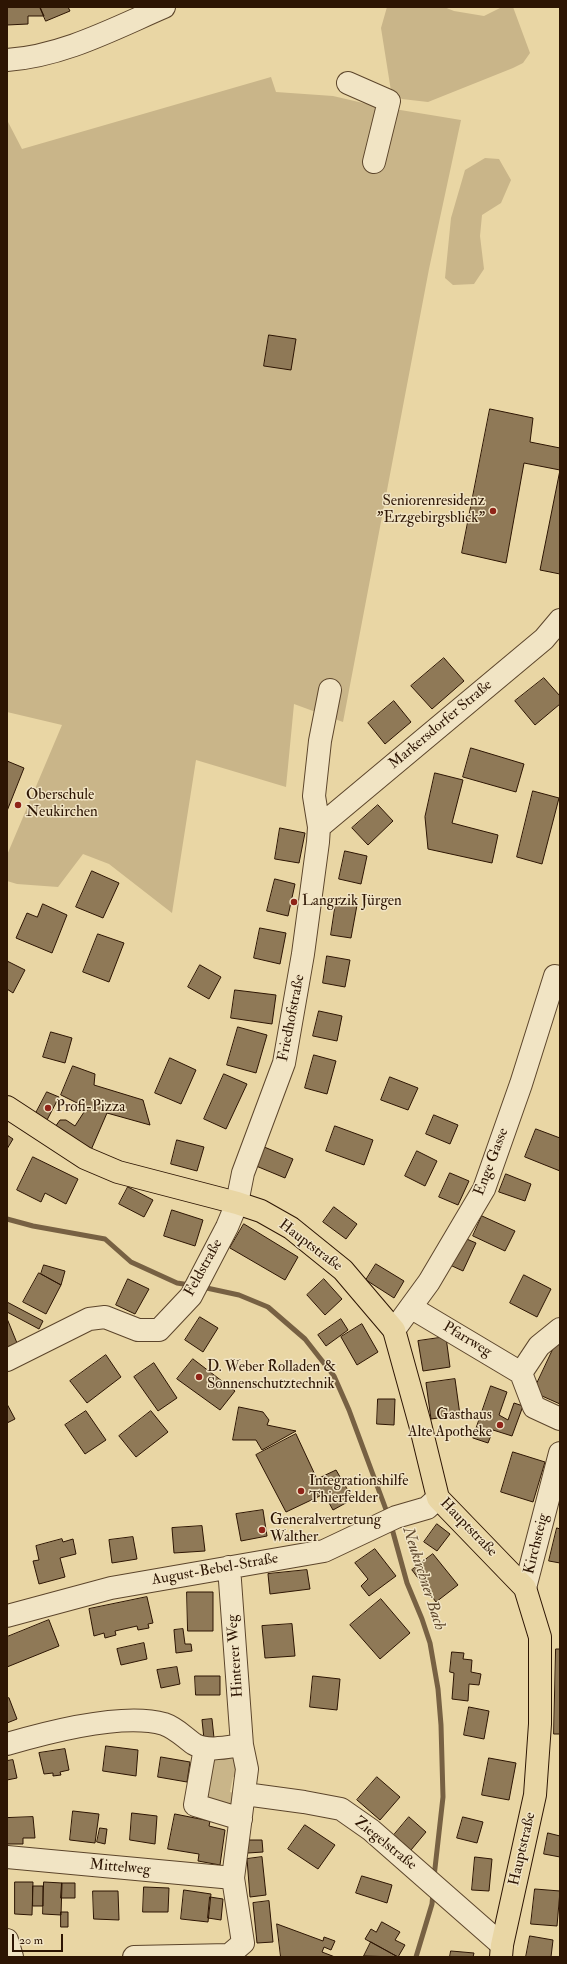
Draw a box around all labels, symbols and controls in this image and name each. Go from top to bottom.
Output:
place label: Seniorenresidenz "Erzgebirgsblick" [377,493,485,528]
marker: Seniorenresidenz "Erzgebirgsblick" [488,506,498,516]
street label: Markersdorfer Straße [386,677,496,773]
place label: Oberschule Neukirchen [26,787,98,822]
marker: Oberschule Neukirchen [13,800,23,810]
place label: Langrzik Jürgen [302,893,402,911]
marker: Langrzik Jürgen [289,897,299,907]
street label: Friedhofstraße [275,973,309,1063]
place label: Profi-Pizza [56,1099,125,1117]
marker: Profi-Pizza [43,1103,53,1113]
street label: Enge Gasse [471,1126,513,1198]
street label: Hauptstraße [275,1216,345,1276]
street label: Feldstraße [181,1236,227,1300]
street label: Pfarrweg [439,1318,495,1362]
place label: D. Weber Rolladen & Sonnenschutztechnik [207,1359,336,1394]
marker: D. Weber Rolladen & Sonnenschutztechnik [194,1372,204,1382]
place label: Gasthaus Alte Apotheke [408,1407,492,1442]
marker: Gasthaus Alte Apotheke [495,1420,505,1430]
place label: Integrationshilfe Thierfelder [309,1473,409,1508]
marker: Integrationshilfe Thierfelder [296,1486,306,1496]
street label: Hauptstraße [436,1495,500,1561]
place label: Generalvertretung Walther [270,1512,381,1547]
street label: Kirchsteig [521,1512,553,1576]
marker: Generalvertretung Walther [257,1525,267,1535]
water label: Neukirchner Bach [397,1525,449,1633]
street label: August-Bebel-Straße [150,1550,280,1590]
street label: Hinterer Weg [224,1614,248,1698]
street label: Hauptstraße [506,1811,540,1887]
street label: Ziegelstraße [350,1813,420,1875]
street label: Mittelweg [89,1856,151,1880]
scale bar [14,1926,65,1952]
text: 20 m [19,1933,43,1948]

